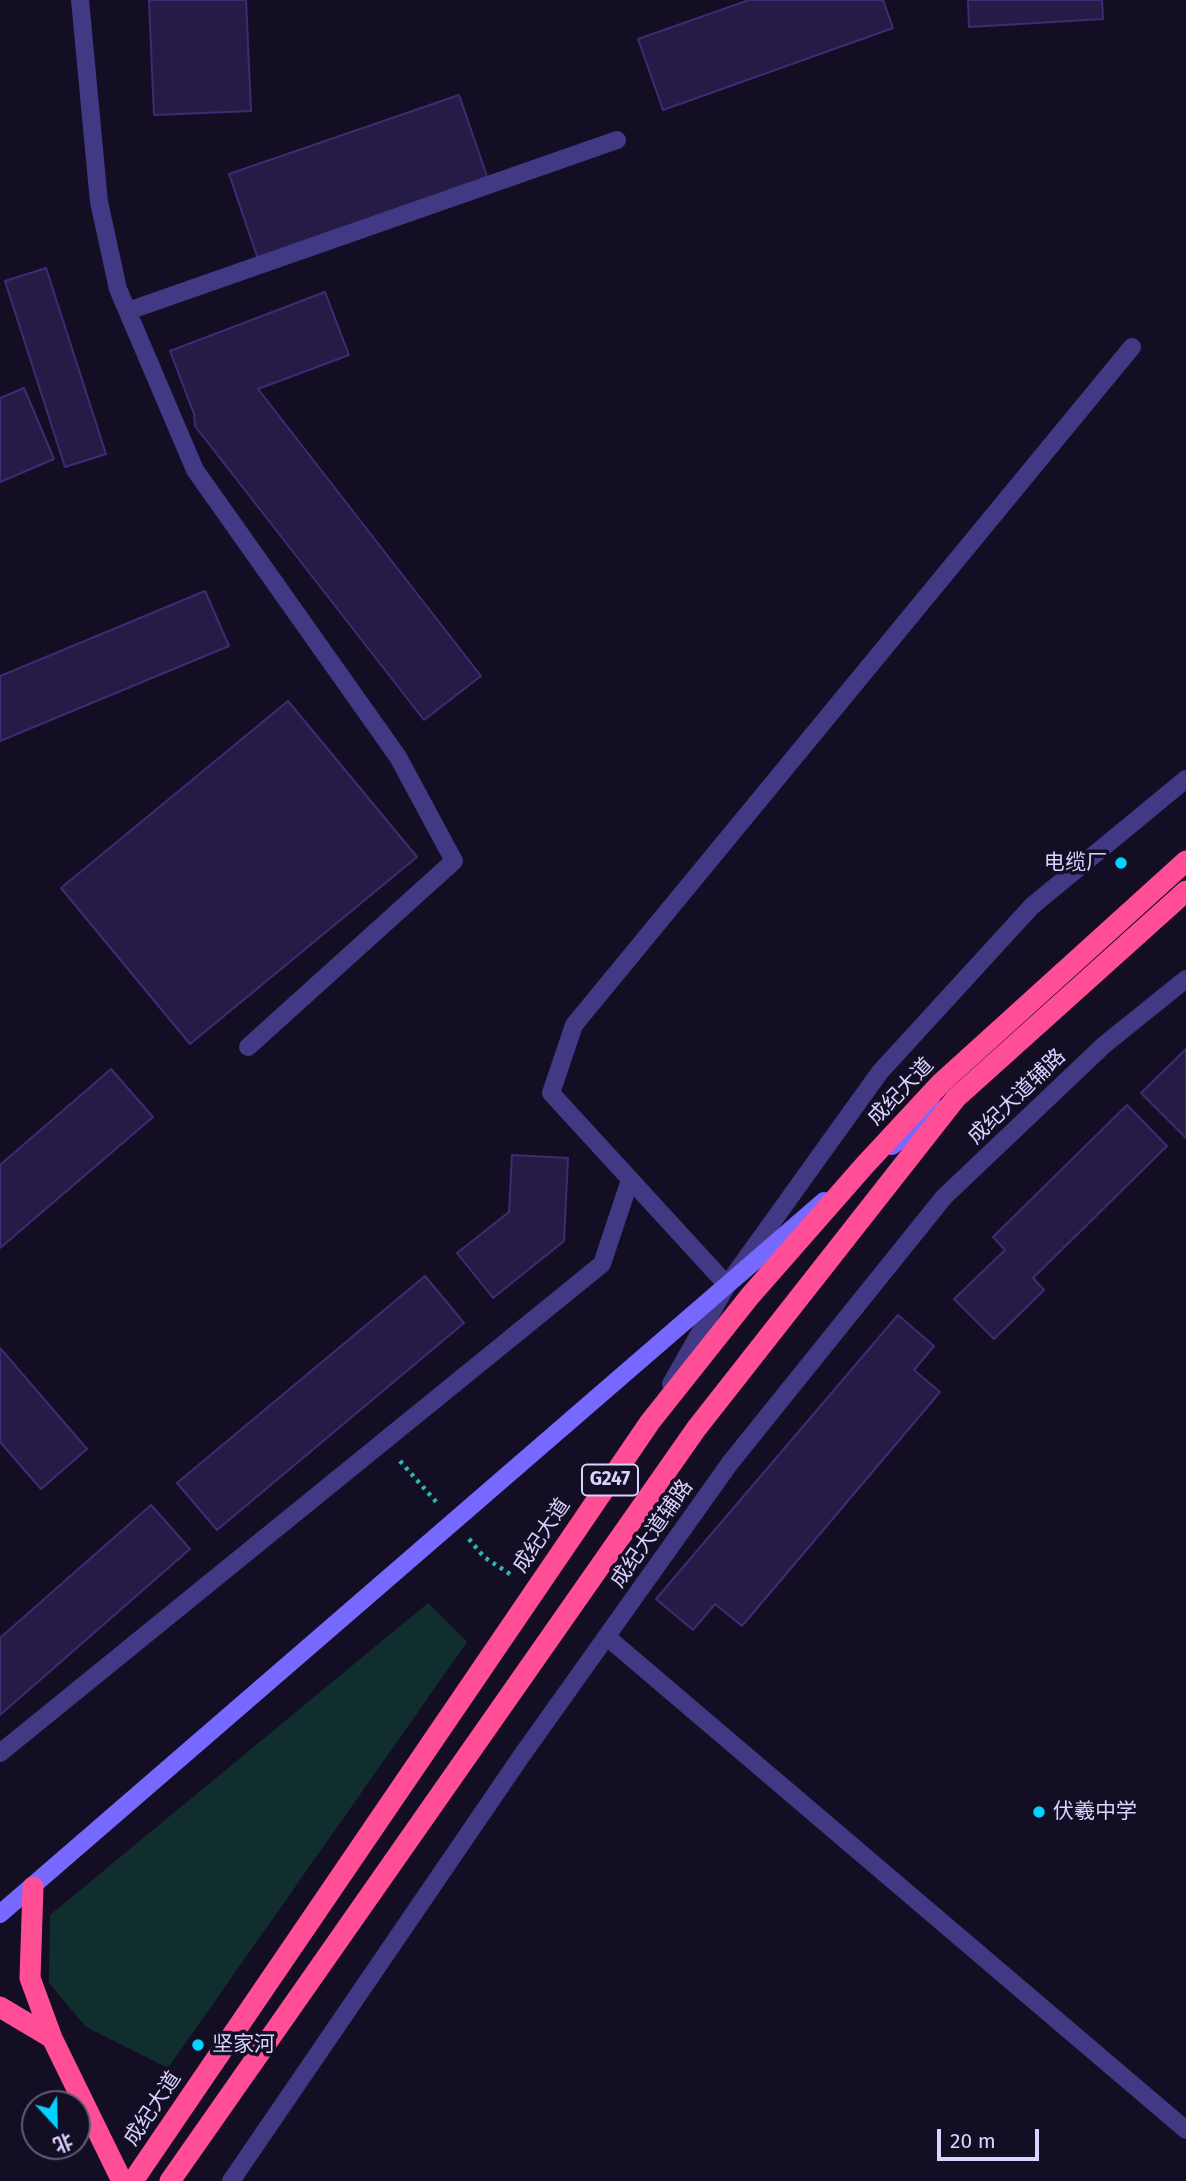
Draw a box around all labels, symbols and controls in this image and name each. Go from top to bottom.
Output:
place label: 电缆厂 [1044,850,1107,876]
marker: 电缆厂 [1113,855,1129,871]
street label: 成纪大道辅路 [963,1044,1071,1150]
street label: 成纪大道 [863,1053,939,1131]
road number: G247 [582,1464,638,1496]
street label: 成纪大道辅路 [606,1475,698,1593]
street label: 成纪大道 [508,1494,576,1578]
place label: 伏羲中学 [1053,1799,1137,1825]
marker: 伏羲中学 [1031,1804,1047,1820]
place label: 坚家河 [212,2032,275,2058]
marker: 坚家河 [190,2037,206,2053]
street label: 成纪大道 [119,2067,187,2151]
north arrow [21,2090,91,2160]
scale bar [941,2114,1042,2158]
text: 20 m [950,2128,996,2154]
text: 北 [50,2129,76,2157]

